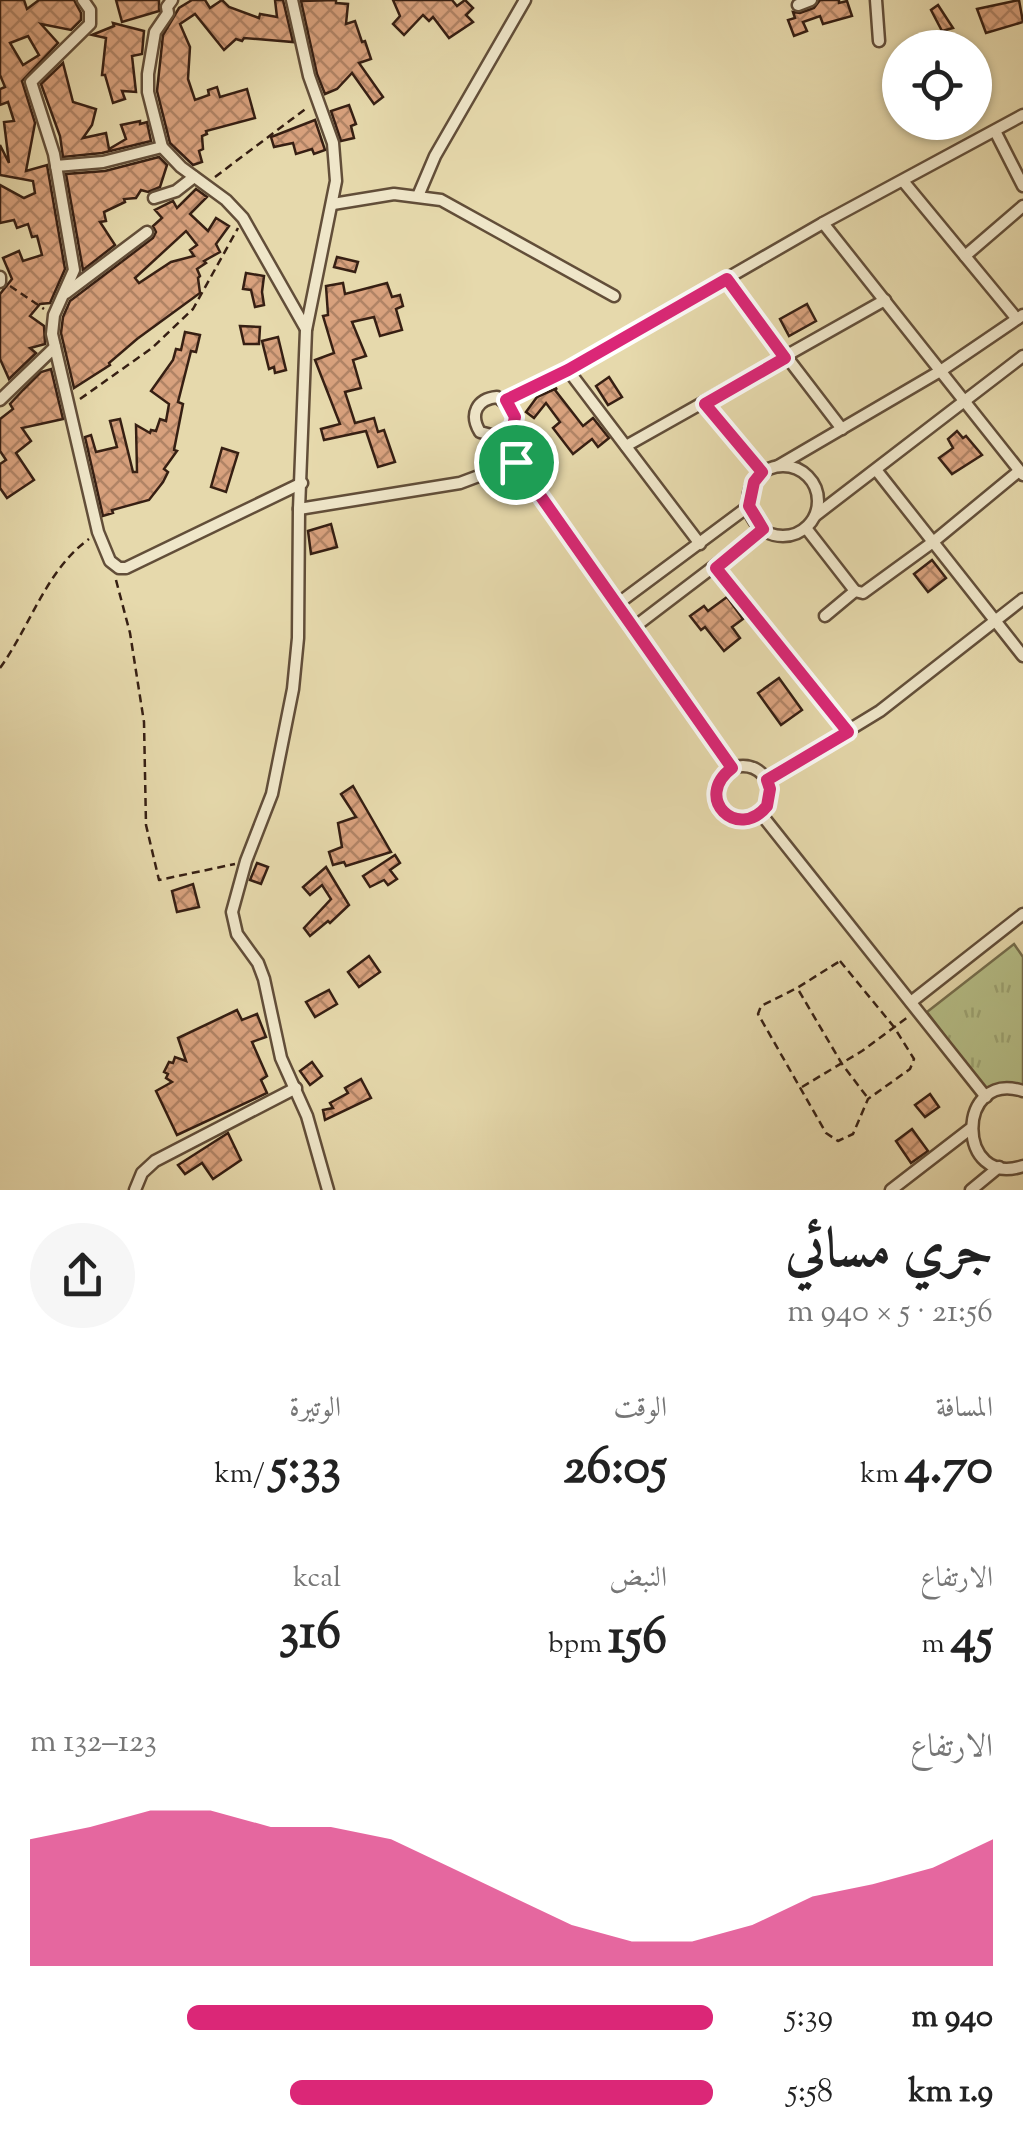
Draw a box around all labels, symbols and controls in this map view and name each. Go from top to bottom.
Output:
map controls [882,30,992,140]
button: locate [882,30,992,140]
pin [474,420,559,505]
icon: arrive [489,435,544,490]
text: جري مسائي [785,1213,993,1292]
button: share [30,1223,135,1328]
text: 21:56 · 5 × 940 m [787,1290,993,1336]
text: الوتيرة [289,1389,341,1429]
text: الوقت [613,1389,667,1429]
text: المسافة [936,1389,993,1429]
text: 5:33 [271,1434,341,1506]
text: 26:05 [563,1434,667,1506]
text: 4.70 [905,1434,993,1506]
text: /km [214,1455,271,1495]
text: km [860,1455,905,1495]
text: kcal [293,1559,341,1599]
text: النبض [609,1559,667,1599]
text: الارتفاع [920,1559,993,1599]
text: 316 [279,1599,341,1671]
text: 156 [608,1604,667,1676]
text: 45 [951,1604,993,1676]
text: bpm [548,1625,608,1665]
text: m [922,1625,951,1665]
text: 123–132 m [30,1720,157,1766]
text: الارتفاع [910,1725,993,1771]
text: 5:39 [786,1995,833,2041]
text: 940 m [911,1995,993,2041]
text: 5:58 [787,2070,833,2116]
text: 1.9 km [908,2070,993,2116]

